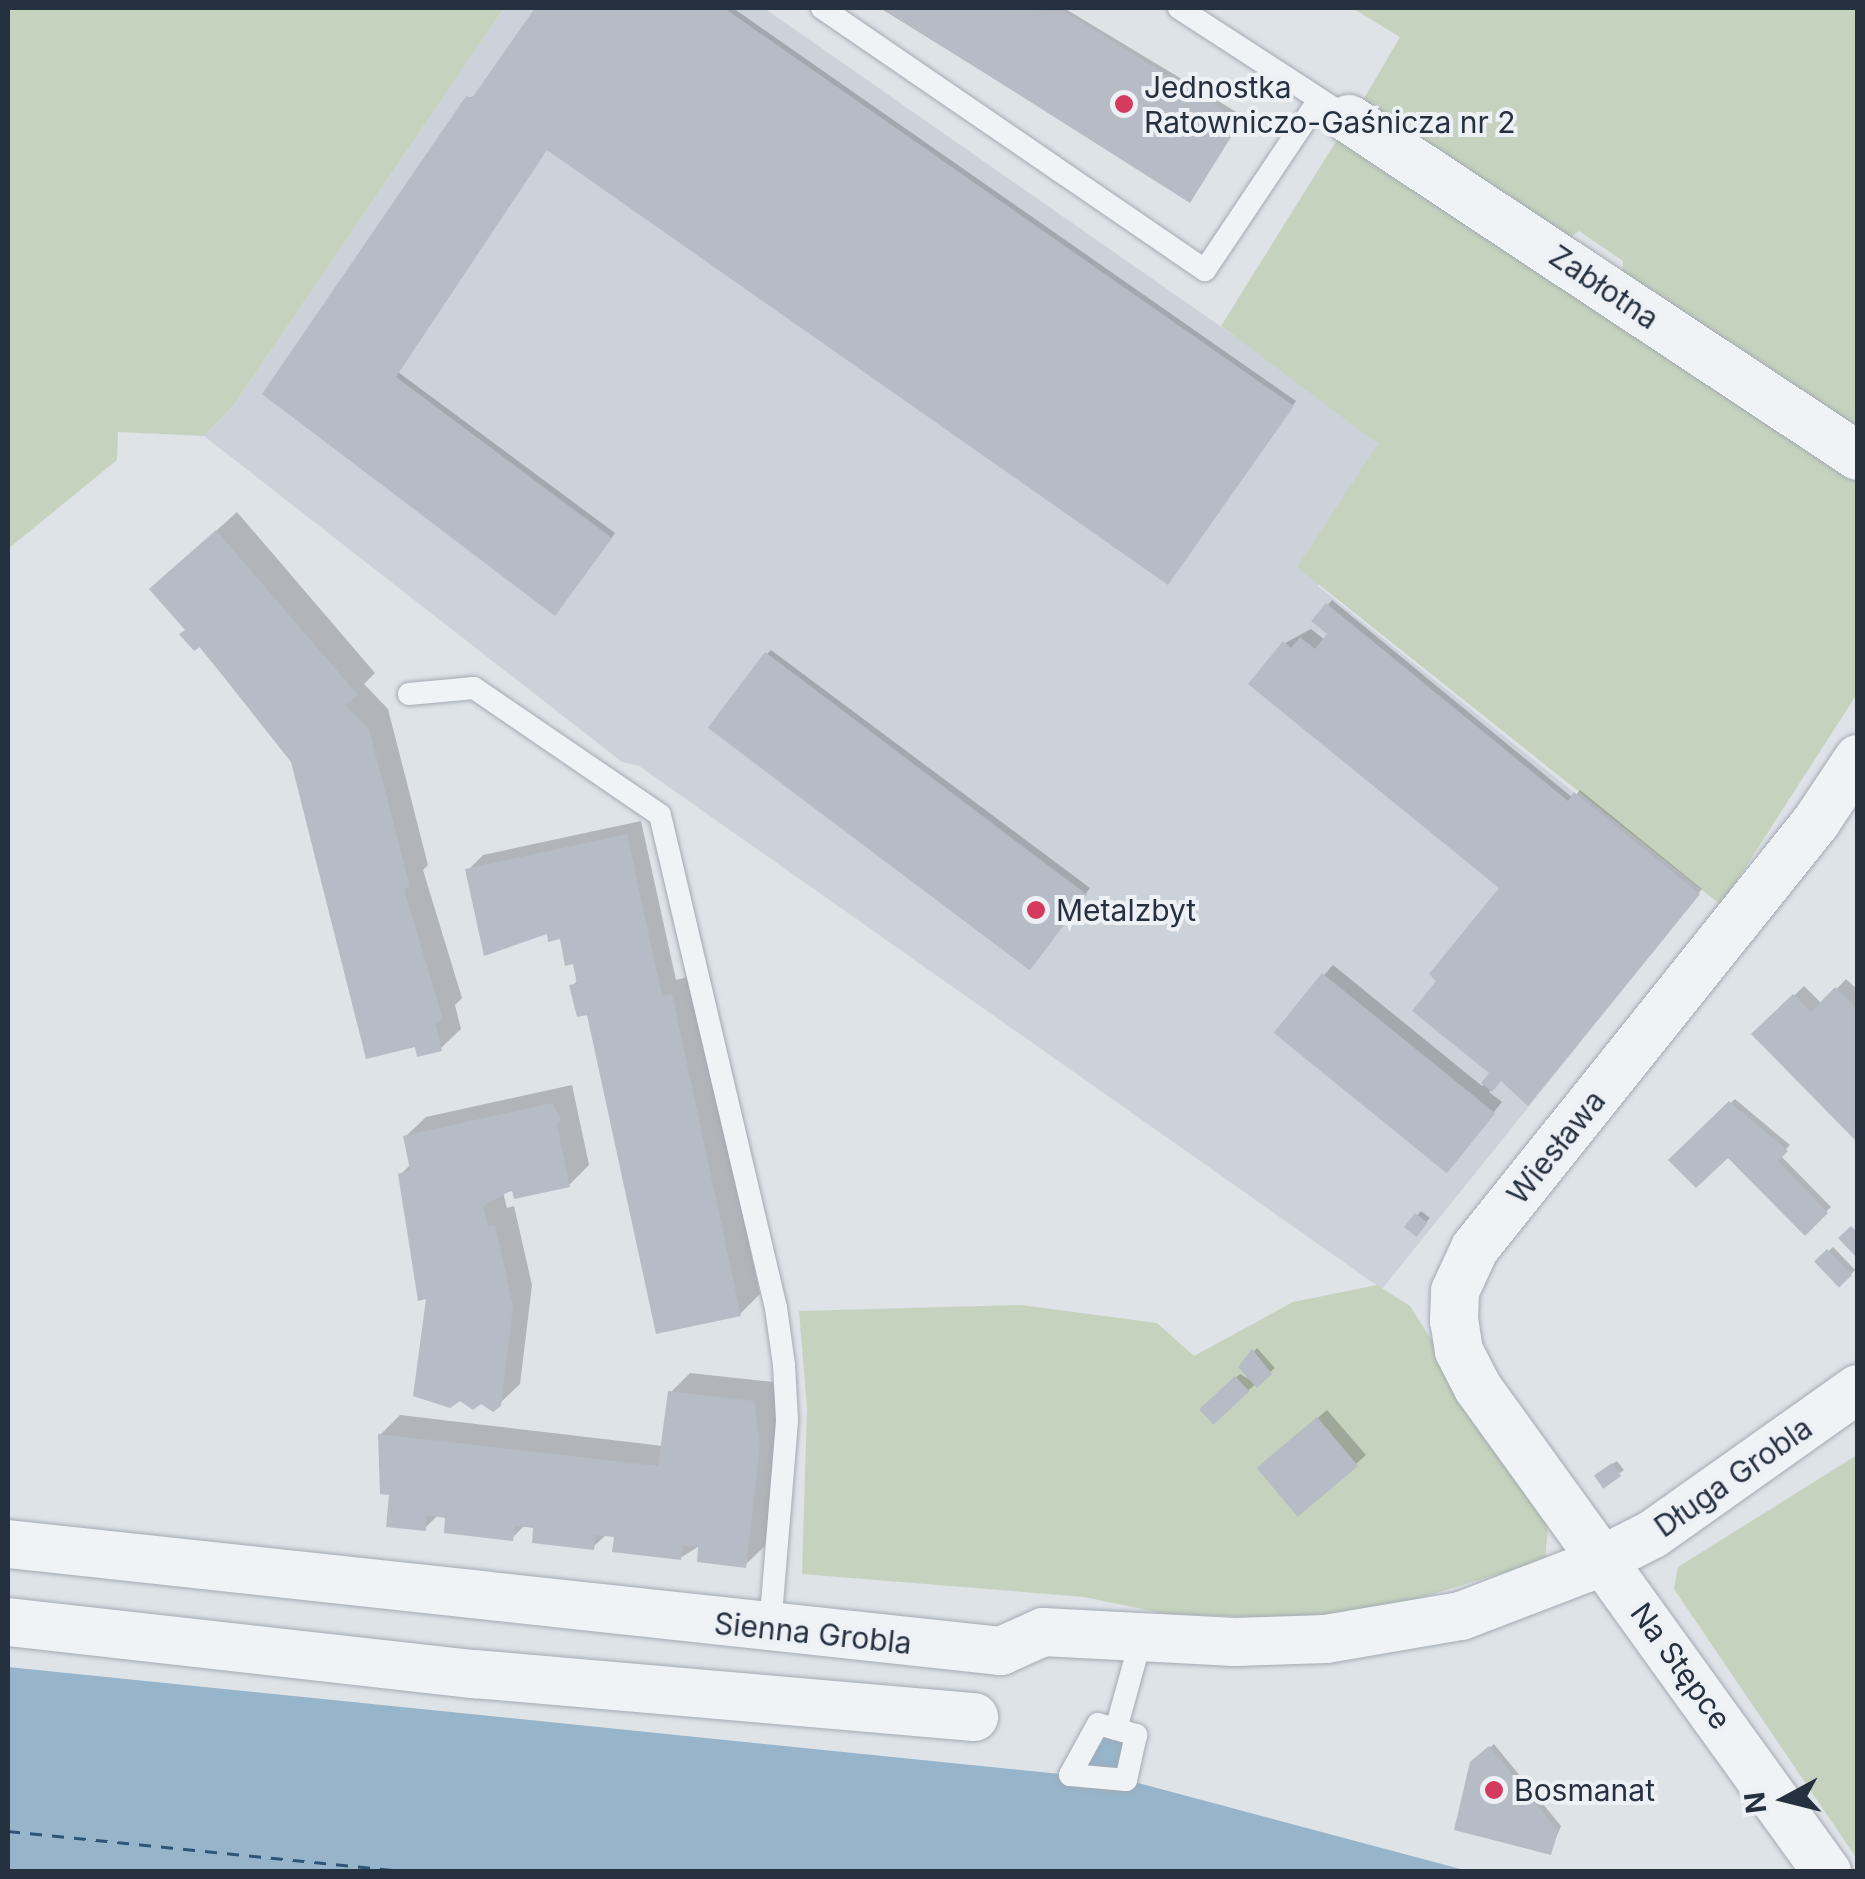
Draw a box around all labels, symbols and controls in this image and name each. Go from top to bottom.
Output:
place label: Jednostka Ratowniczo-Gaśnicza nr 2 [1144,69,1515,140]
marker: Jednostka Ratowniczo-Gaśnicza nr 2 [1113,93,1135,115]
street label: Zabłotna [1543,237,1665,337]
place label: Metalzbyt [1056,892,1196,928]
marker: Metalzbyt [1025,899,1047,921]
street label: Wiesława [1499,1083,1613,1211]
street label: Długa Grobla [1647,1409,1819,1545]
street label: Na Stępce [1623,1596,1739,1736]
street label: Sienna Grobla [712,1605,914,1661]
north arrow [1735,1749,1835,1849]
place label: Bosmanat [1514,1772,1655,1808]
marker: Bosmanat [1483,1779,1505,1801]
text: N [1737,1790,1773,1815]

